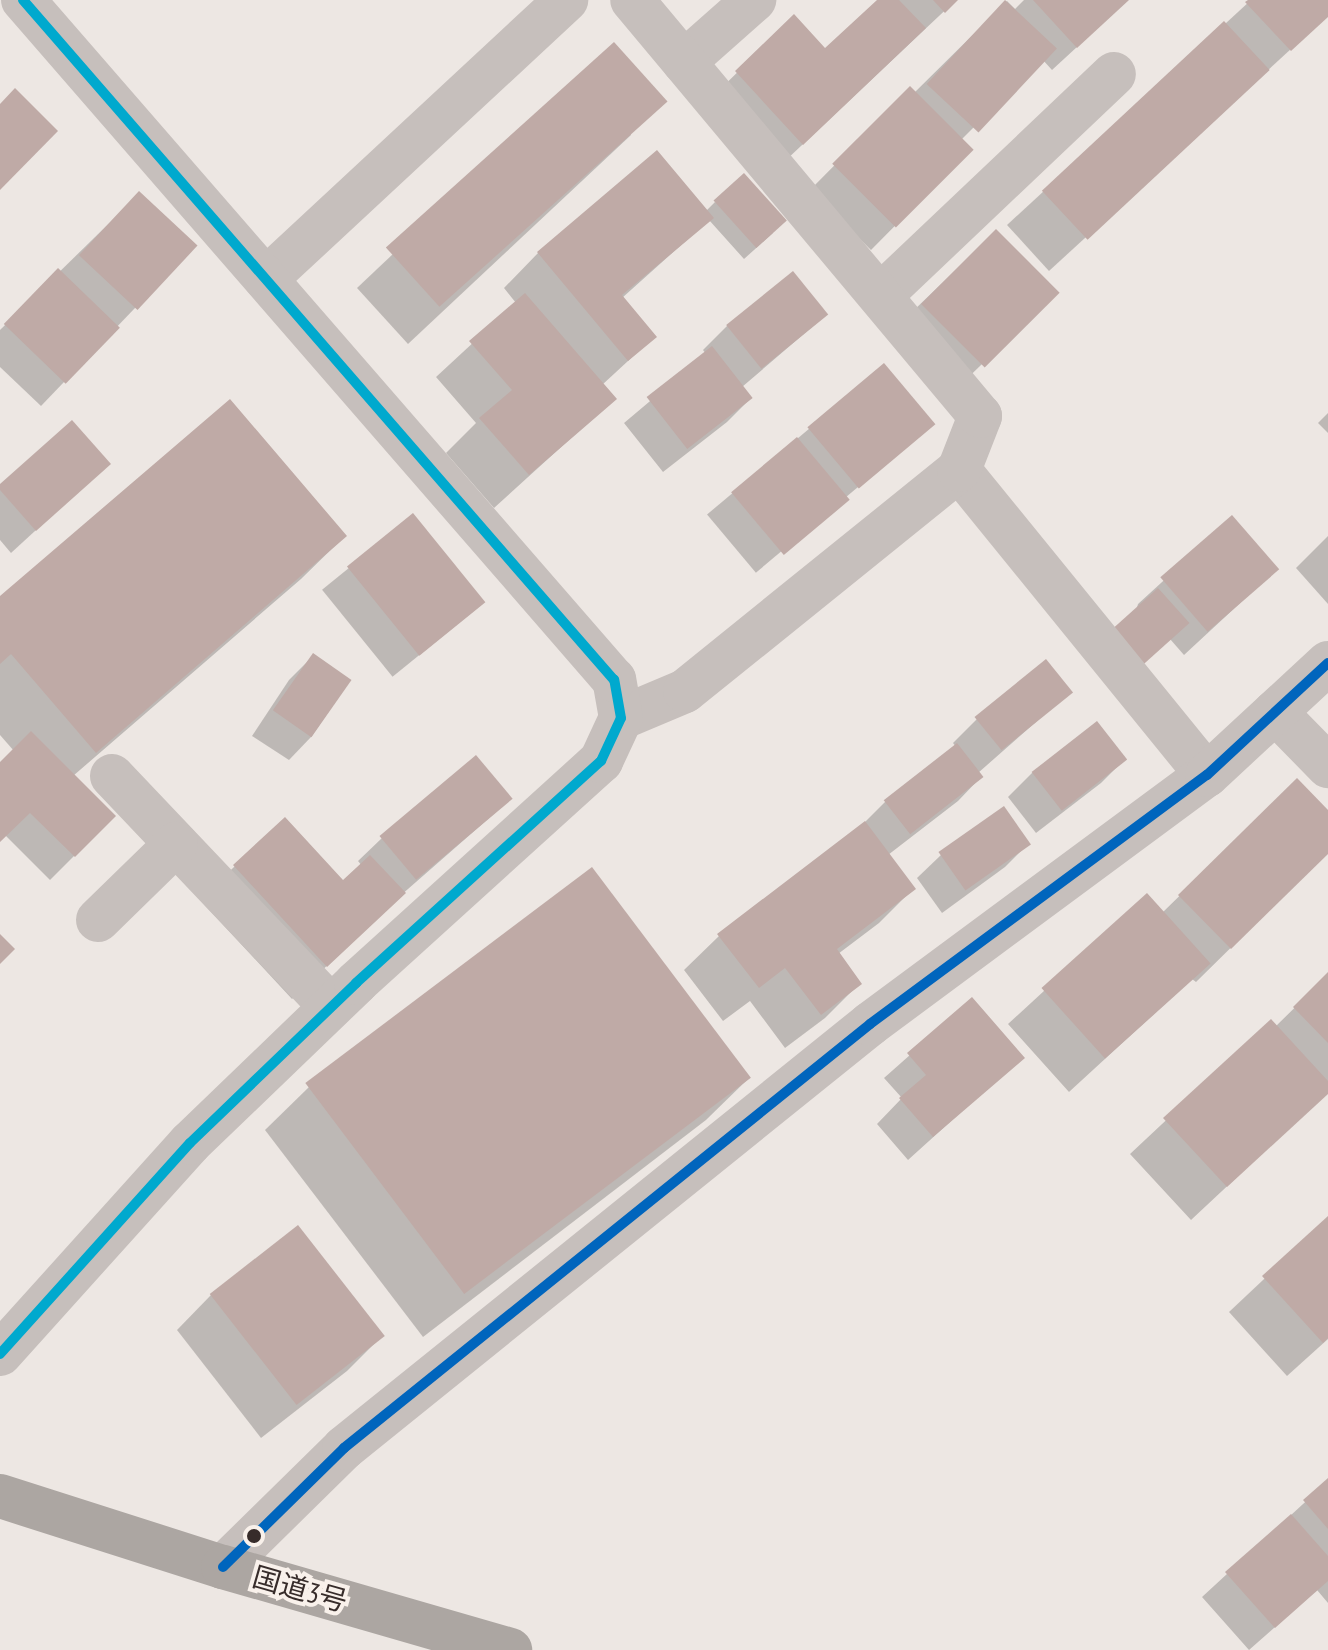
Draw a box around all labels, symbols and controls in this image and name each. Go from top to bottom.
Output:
unlabelled marker [246,1528,262,1544]
street label: 国道3号 [249,1560,351,1618]

